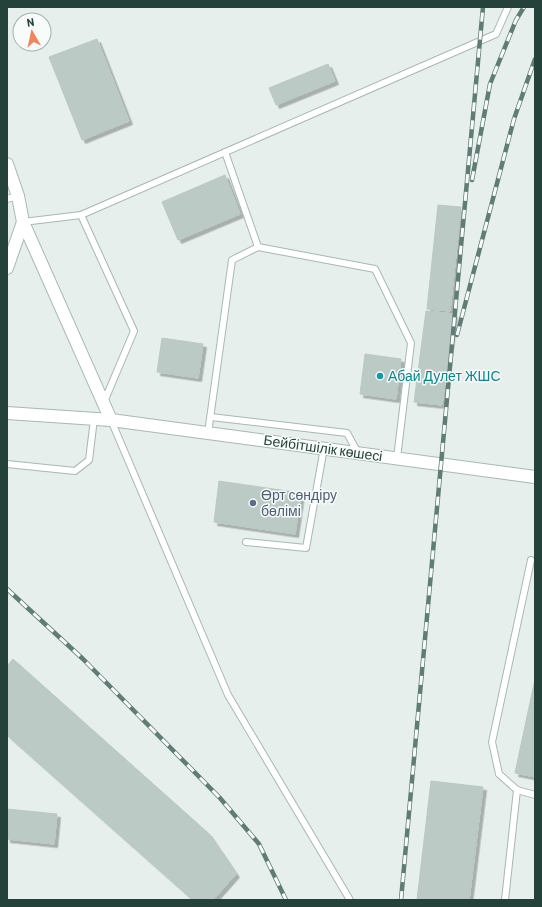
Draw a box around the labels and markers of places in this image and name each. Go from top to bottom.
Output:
place label: Абай Дулет ЖШС [388,367,501,384]
marker: Абай Дулет ЖШС [375,371,385,381]
place label: Өрт сөндіру бөлімі [261,486,337,519]
marker: Өрт сөндіру бөлімі [248,498,258,508]

